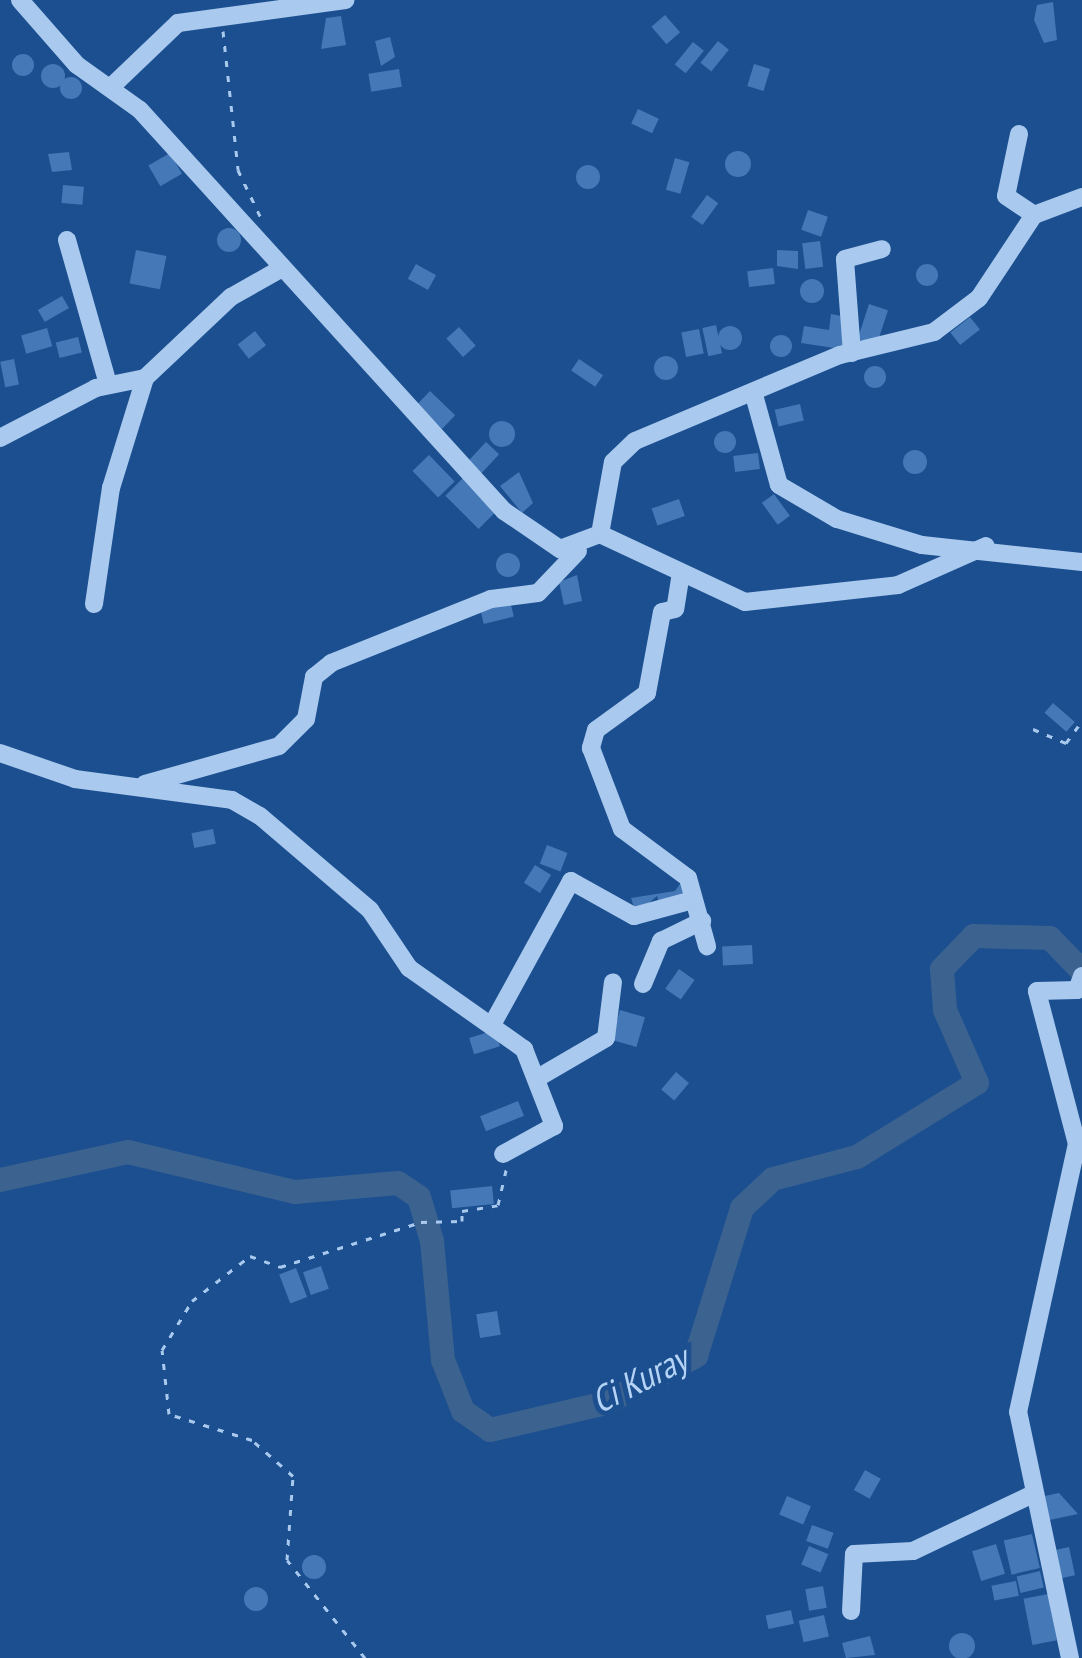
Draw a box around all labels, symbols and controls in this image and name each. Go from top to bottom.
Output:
water label: Ci Kuray [584,1337,694,1421]

